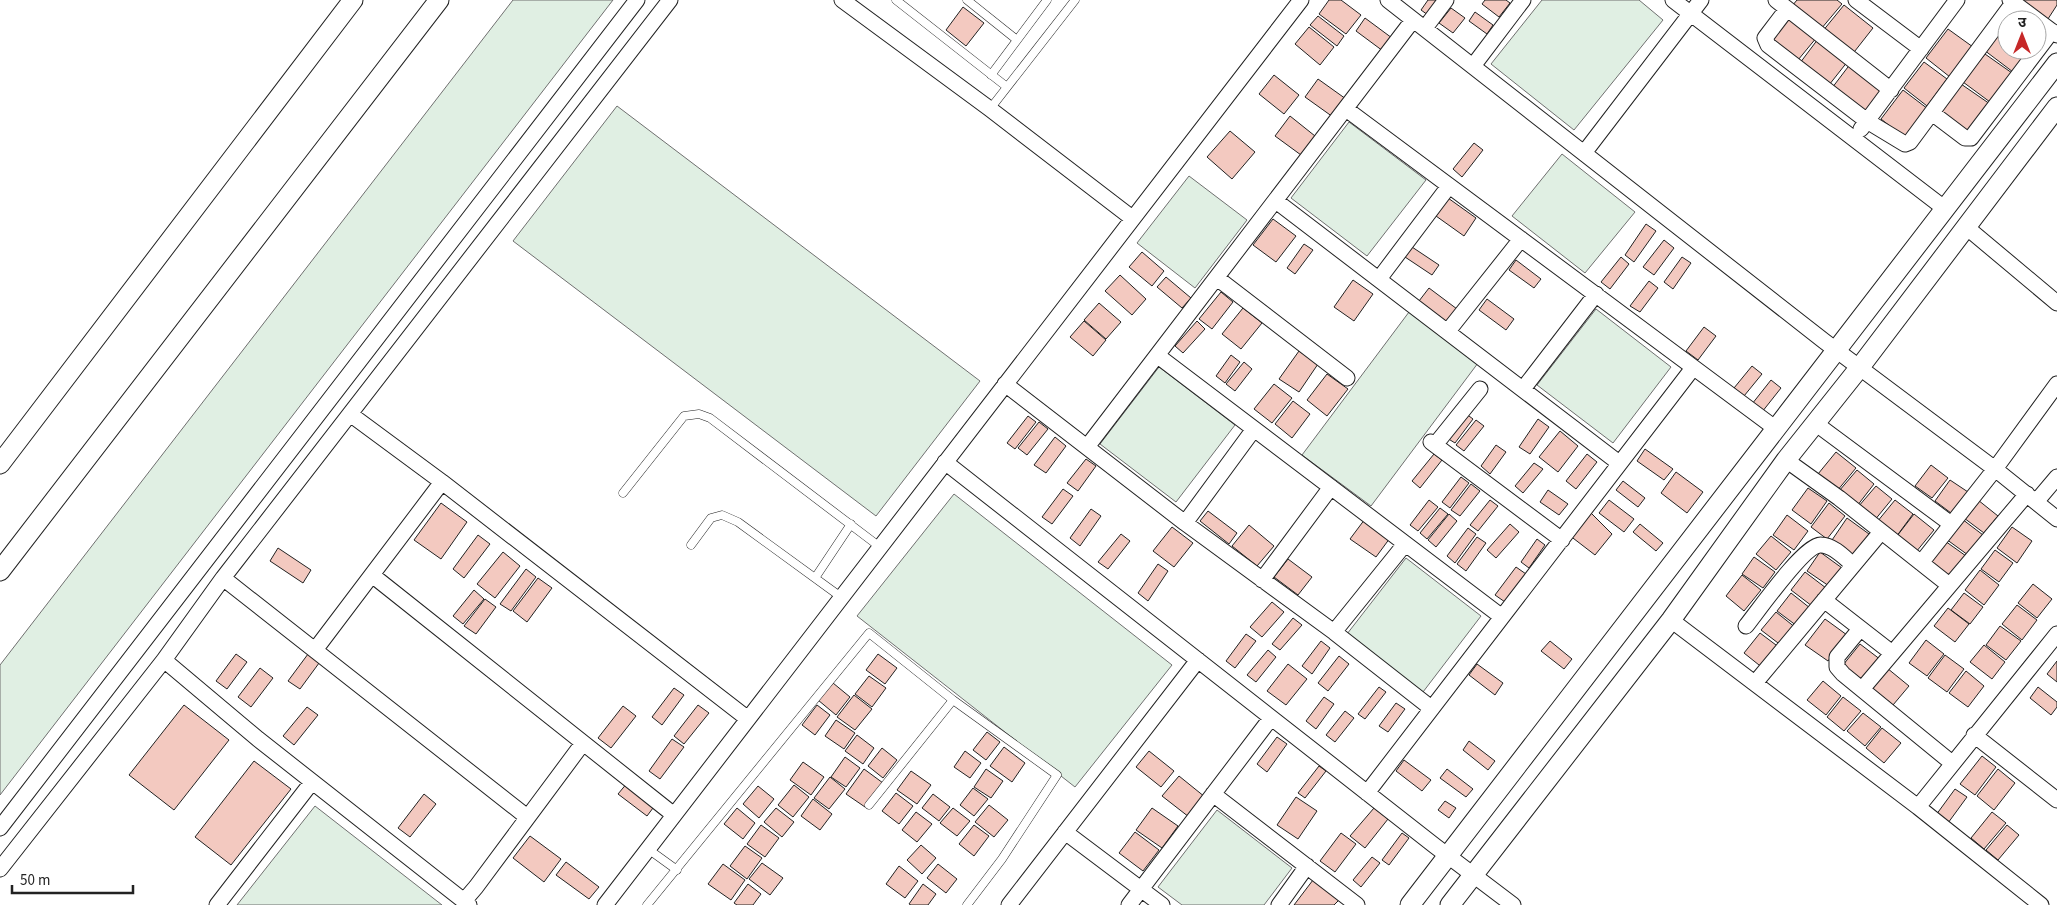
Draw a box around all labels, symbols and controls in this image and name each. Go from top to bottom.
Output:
north arrow [1997,10,2047,60]
text: उ [2018,13,2027,33]
scale bar [12,862,134,894]
text: 50 m [20,870,50,891]

